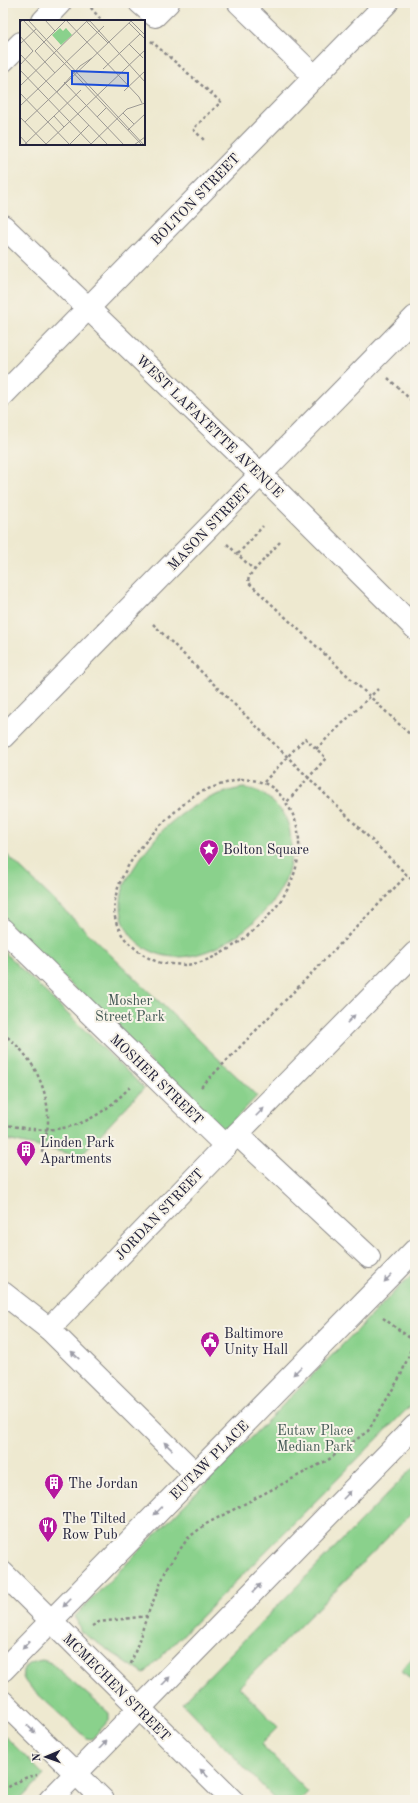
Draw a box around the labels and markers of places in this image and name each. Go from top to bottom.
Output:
place icon: Bolton Square [198,838,220,866]
place label: Bolton Square [223,843,309,857]
place label: Linden Park Apartments [40,1136,115,1166]
building icon: Linden Park Apartments [15,1139,37,1167]
place label: Baltimore Unity Hall [224,1327,288,1357]
public building icon: Baltimore Unity Hall [199,1330,221,1358]
building icon: The Jordan [43,1472,65,1500]
place label: The Jordan [68,1477,138,1491]
place label: The Tilted Row Pub [62,1512,126,1542]
restaurant icon: The Tilted Row Pub [37,1515,59,1543]

